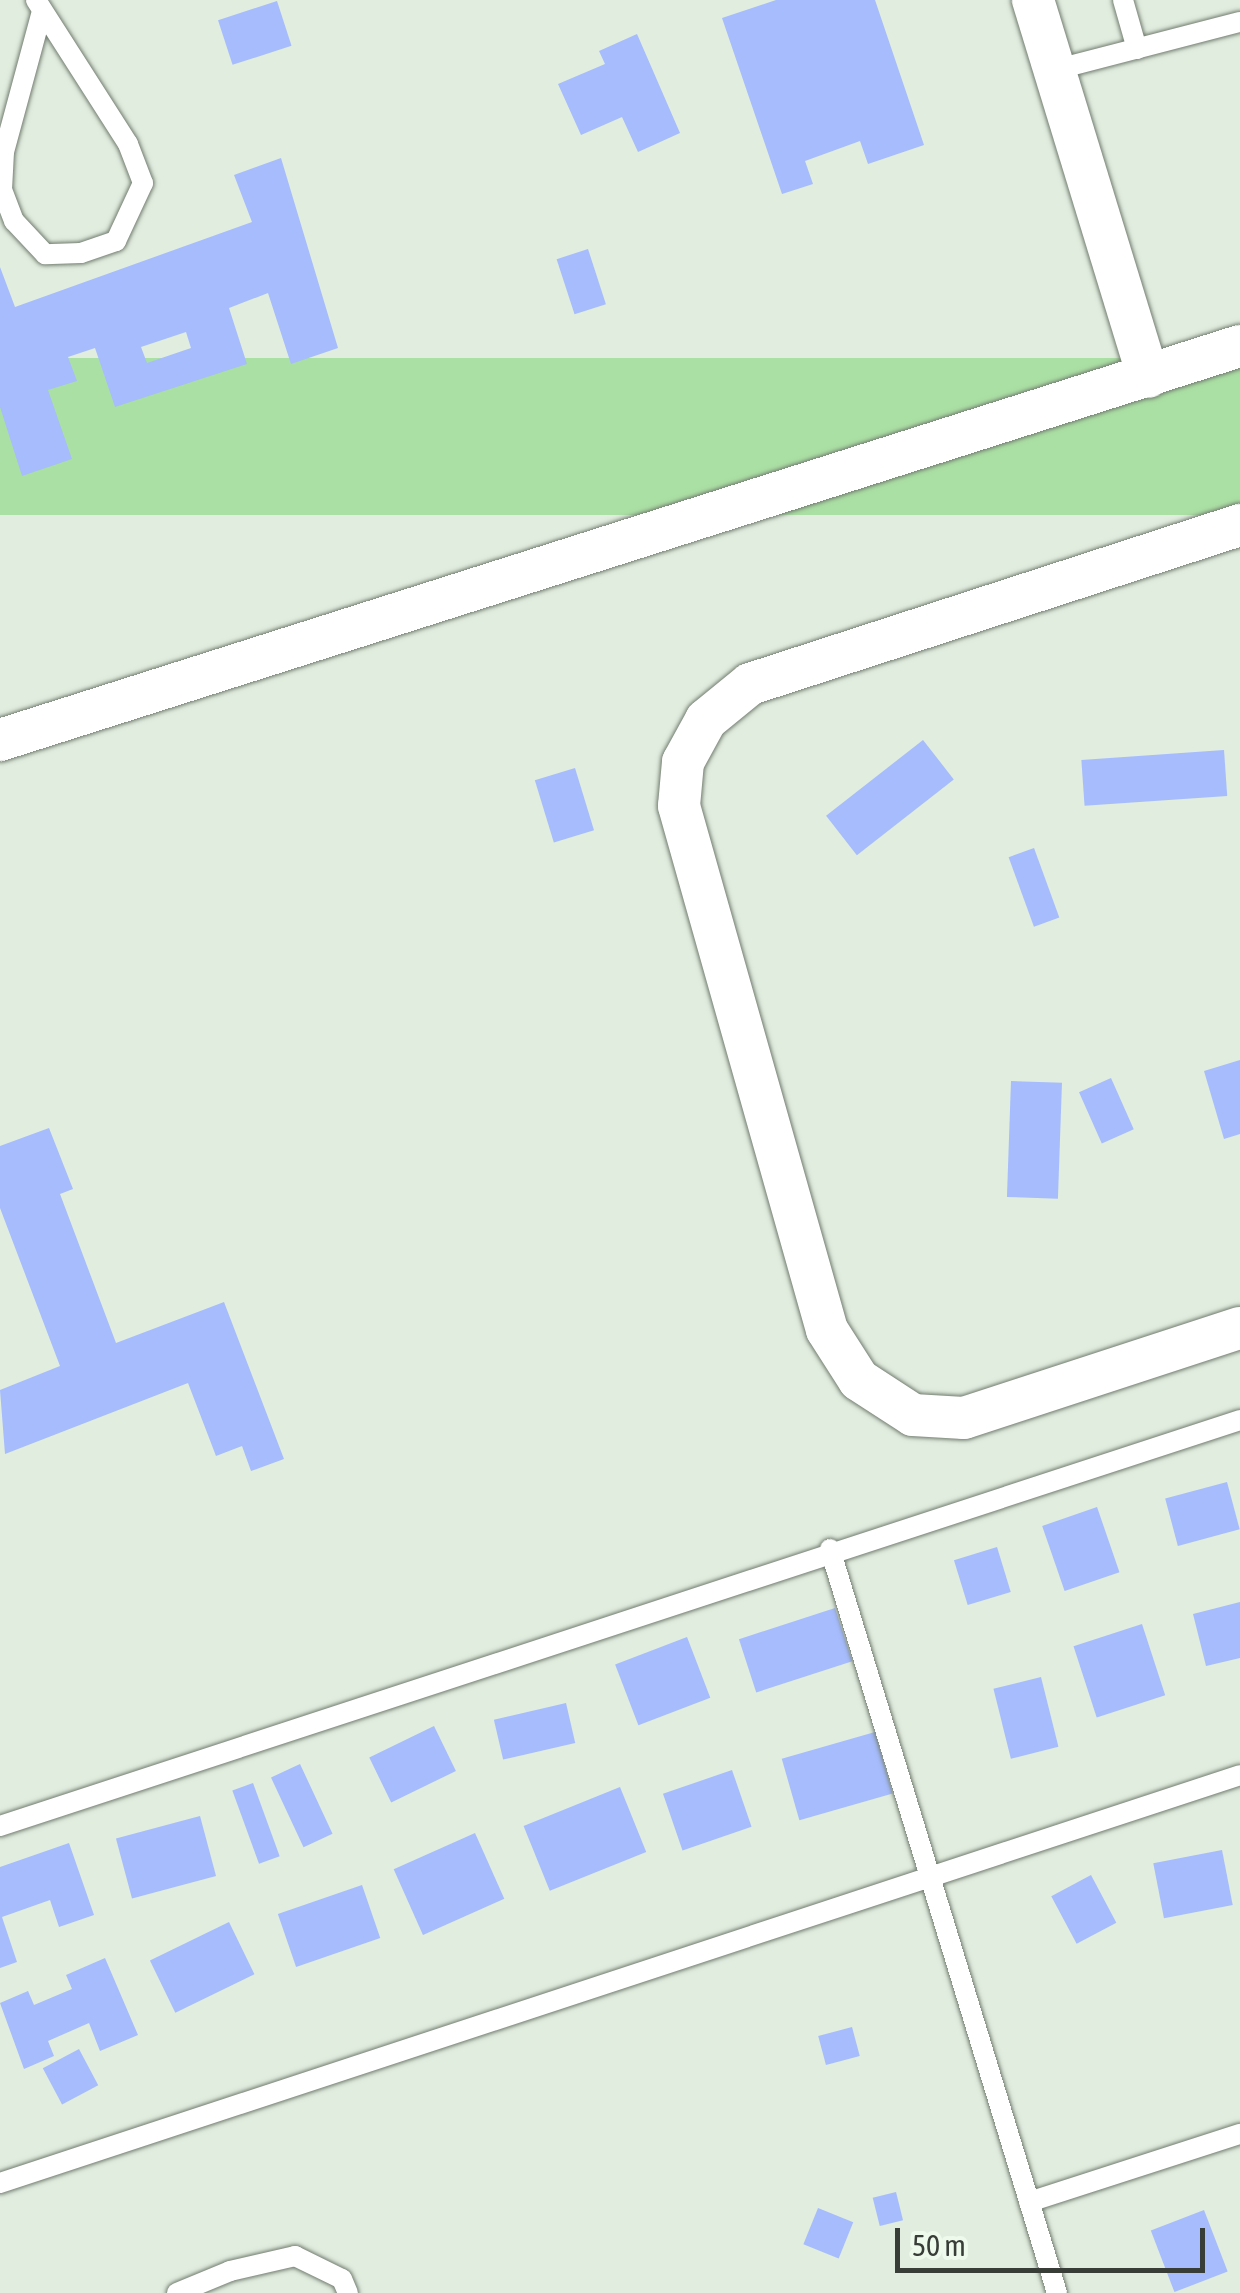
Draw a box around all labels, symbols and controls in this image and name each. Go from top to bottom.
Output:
scale bar [900,2208,1210,2270]
text: 50 m [912,2228,966,2262]

